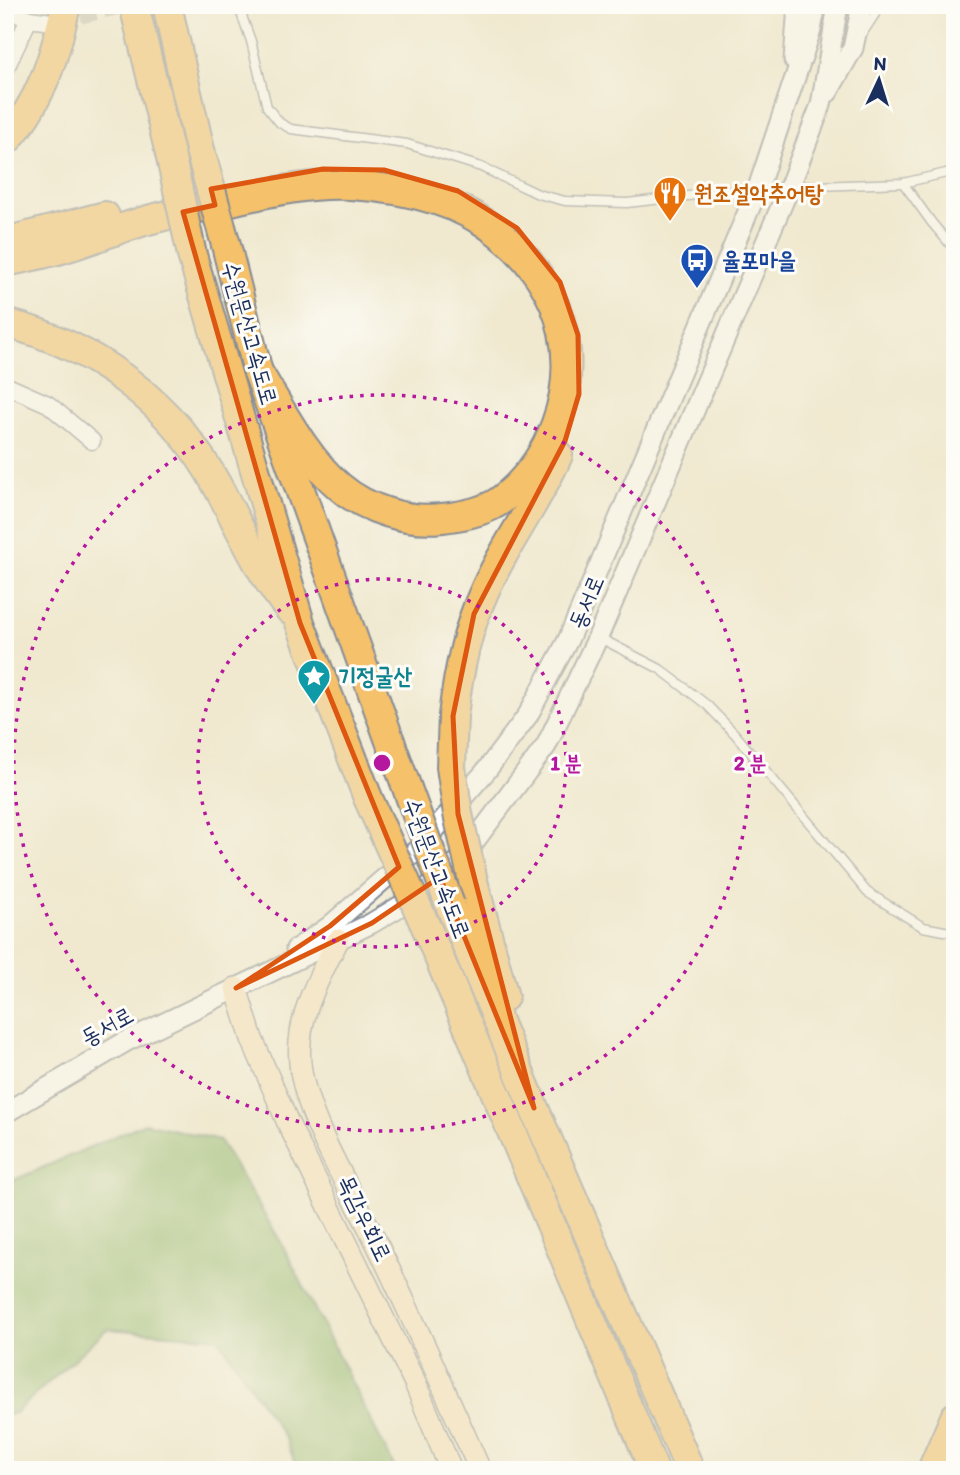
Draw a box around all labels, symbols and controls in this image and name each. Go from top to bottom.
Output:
north arrow [844,46,914,116]
text: N [873,52,887,75]
restaurant icon: 원조설악추어탕 [651,174,689,223]
place label: 원조설악추어탕 [694,179,824,207]
bus stop icon: 율포마을 [678,241,716,290]
place label: 율포마을 [722,246,796,274]
street label: 수원문산고속도로 [216,258,284,408]
street label: 동서로 [562,571,610,633]
place icon: 기정굴산 [295,657,333,706]
place label: 기정굴산 [338,662,413,690]
text: 1 분 [550,750,582,775]
text: 2 분 [734,750,766,775]
centre of rings [370,751,394,775]
street label: 수원문산고속도로 [397,794,477,942]
street label: 동서로 [76,1000,138,1052]
street label: 목감우회로 [332,1170,398,1266]

